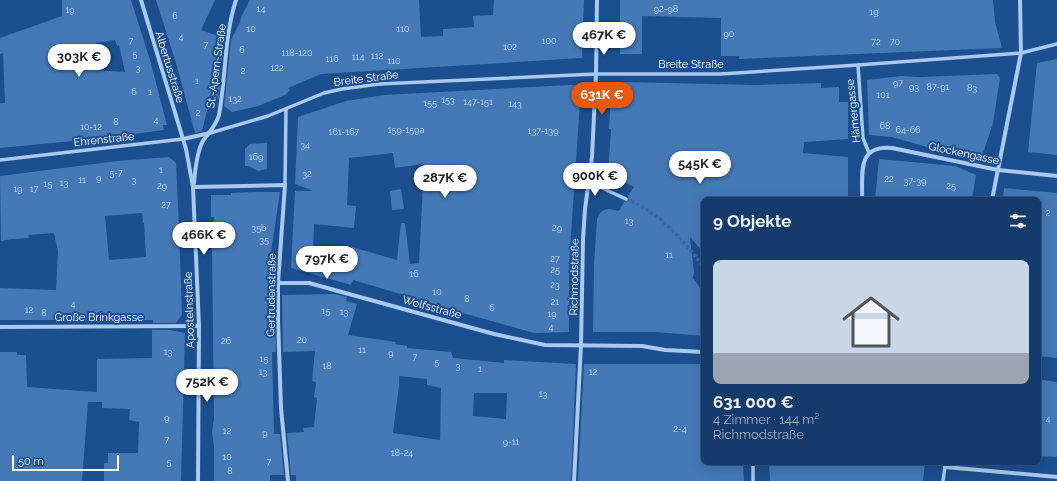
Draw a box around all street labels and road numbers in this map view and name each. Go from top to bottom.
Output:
street label: St.-Apern-Straße [204,22,229,109]
street label: Albertusstraße [152,30,187,105]
street label: Breite Straße [658,58,724,71]
street label: Breite Straße [333,68,400,89]
street label: Hämergasse [844,78,863,144]
street label: Ehrenstraße [73,130,136,149]
street label: Glockengasse [927,140,1001,167]
street label: Richmodstraße [567,238,582,316]
street label: Gertrudenstraße [264,253,279,337]
street label: Apostelnstraße [182,271,197,349]
street label: Wolfsstraße [401,293,463,322]
street label: Große Brinkgasse [55,311,144,324]

